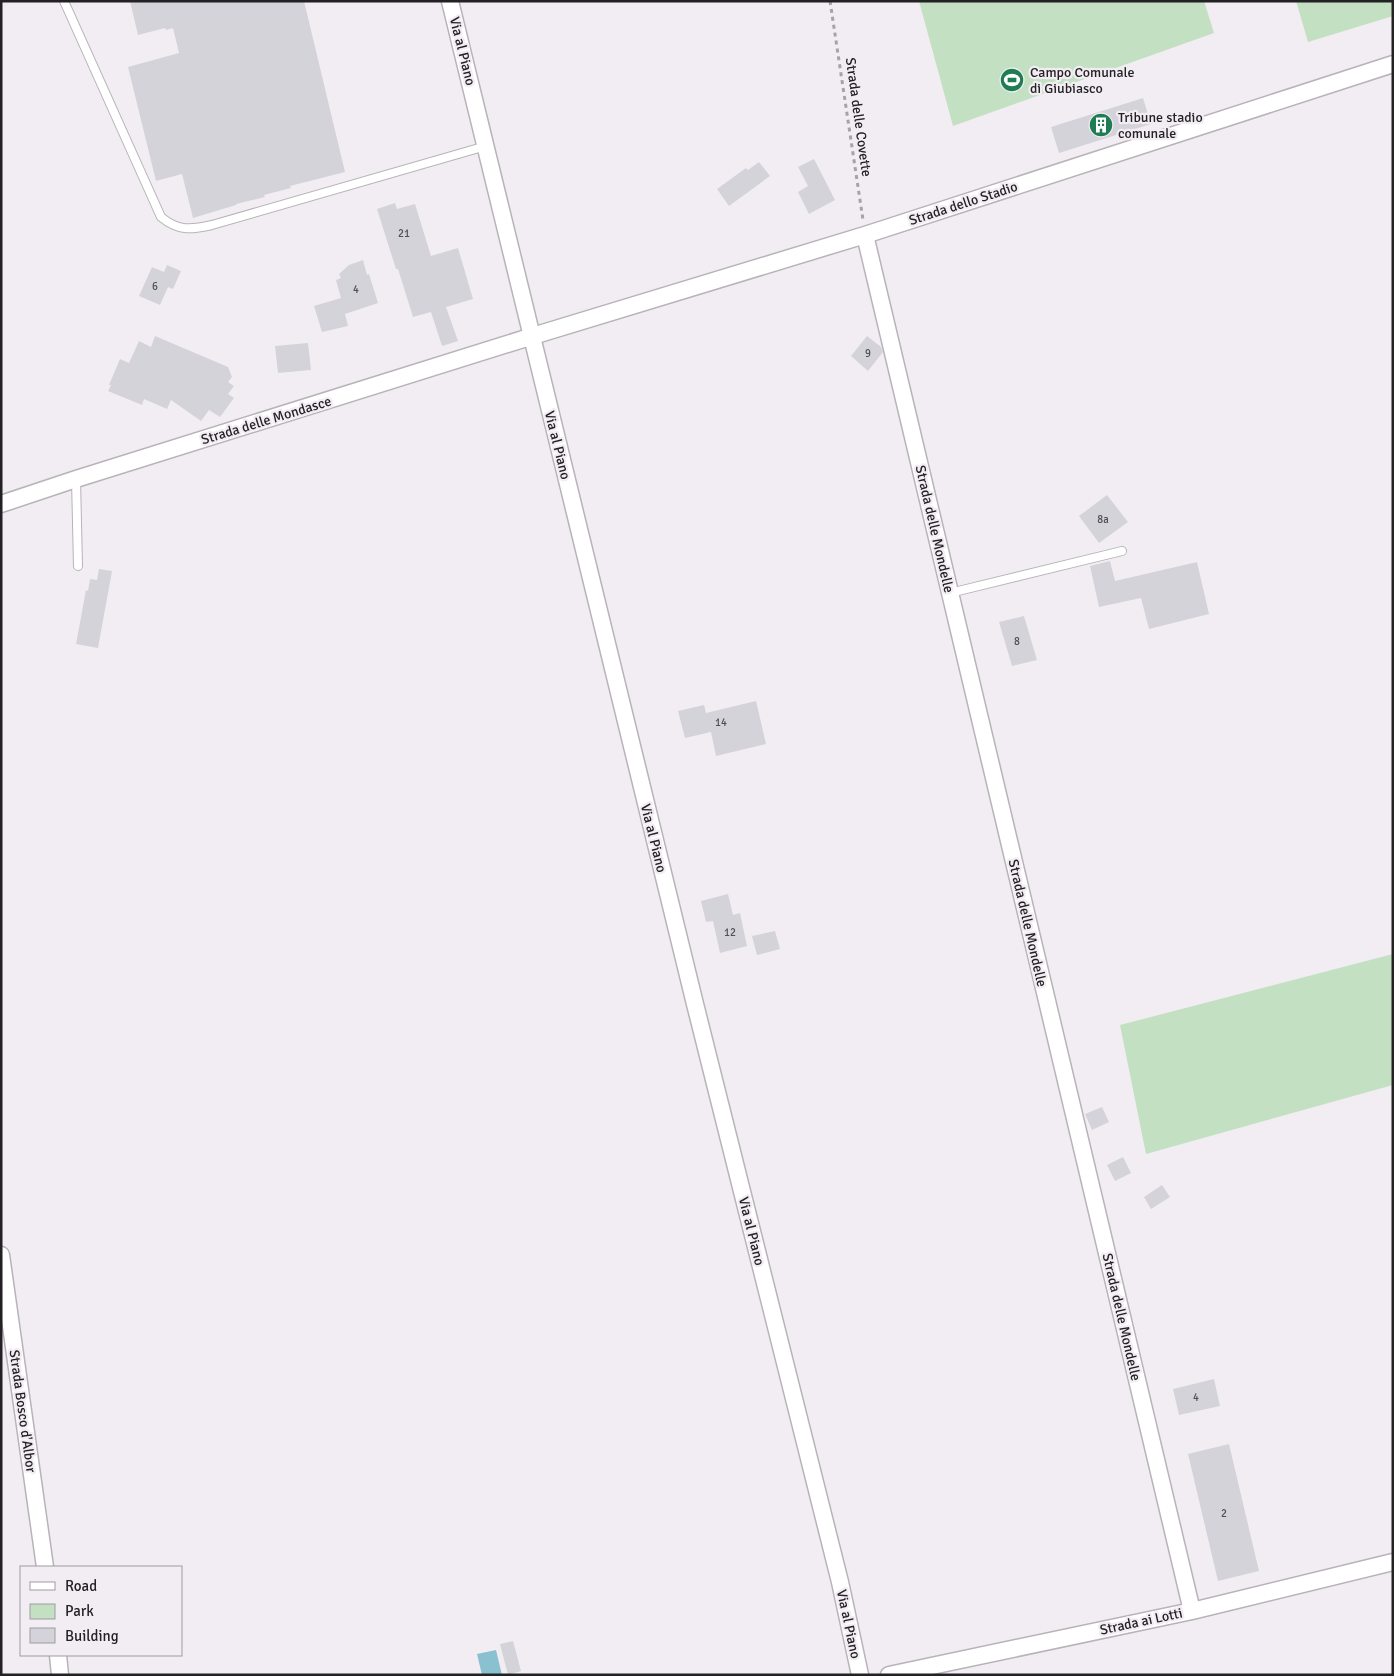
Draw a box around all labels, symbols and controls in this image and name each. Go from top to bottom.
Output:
street label: Via al Piano [446,15,479,87]
street label: Strada delle Covette [842,56,875,178]
place label: Campo Comunale di Giubiasco [1030,64,1135,97]
sports icon: Campo Comunale di Giubiasco [999,67,1025,93]
place label: Tribune stadio comunale [1118,109,1203,142]
building icon: Tribune stadio comunale [1088,112,1114,138]
street label: Strada dello Stadio [907,178,1020,229]
house number: 21 [398,227,410,240]
house number: 6 [152,280,158,293]
house number: 4 [353,283,359,296]
house number: 9 [865,347,871,360]
street label: Strada delle Mondasce [199,393,333,448]
street label: Via al Piano [541,409,574,481]
street label: Strada delle Mondelle [912,464,957,595]
house number: 8a [1097,513,1109,526]
house number: 8 [1014,635,1020,648]
house number: 14 [715,716,727,729]
street label: Via al Piano [637,802,670,874]
street label: Strada delle Mondelle [1005,858,1050,989]
house number: 12 [724,926,736,939]
street label: Via al Piano [735,1195,768,1267]
street label: Strada delle Mondelle [1099,1252,1144,1383]
street label: Strada Bosco d'Albor [5,1349,40,1474]
house number: 4 [1193,1391,1199,1404]
house number: 2 [1221,1507,1227,1520]
legend [20,1566,182,1656]
text: Road [65,1577,97,1595]
street label: Via al Piano [833,1588,864,1660]
text: Park [65,1602,94,1620]
street label: Strada ai Lotti [1098,1604,1184,1639]
text: Building [65,1627,119,1645]

